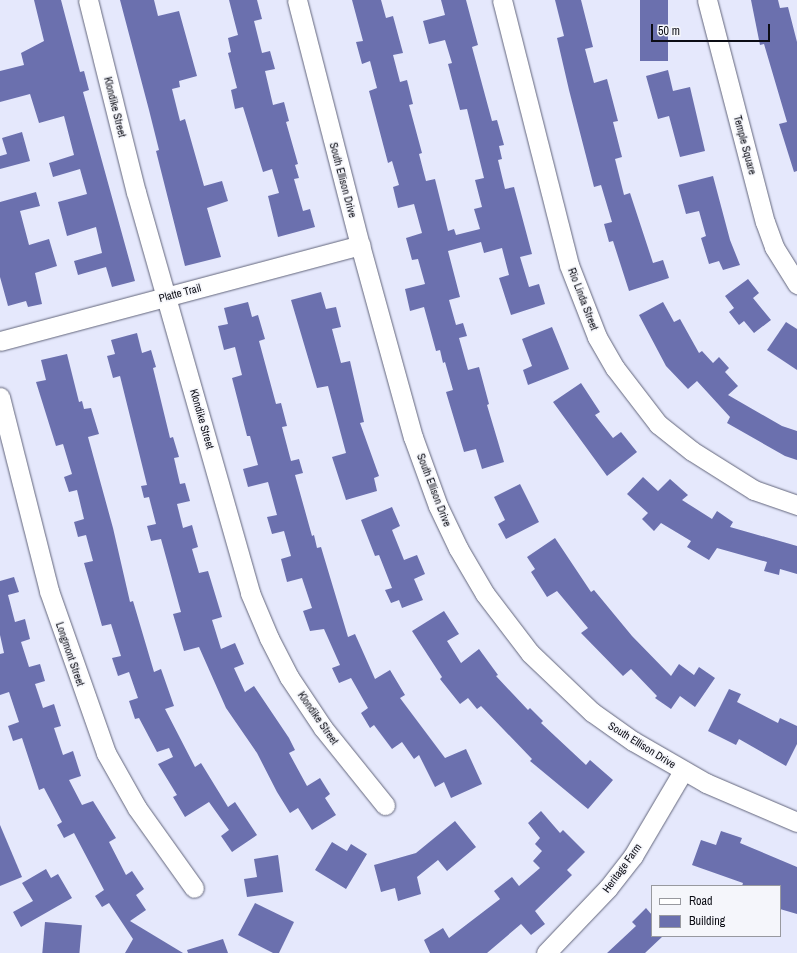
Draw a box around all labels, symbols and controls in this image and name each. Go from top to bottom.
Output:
scale bar [653,16,772,42]
text: 50 m [658,23,680,39]
street label: Klondike Street [101,75,129,139]
street label: Temple Square [731,114,759,176]
street label: South Ellison Drive [327,141,359,219]
street label: Rio Linda Street [565,266,601,332]
street label: Platte Trail [157,281,203,305]
street label: Klondike Street [187,388,217,450]
street label: South Ellison Drive [414,452,454,528]
street label: Longmont Street [53,620,87,688]
street label: Klondike Street [295,689,341,747]
street label: South Ellison Drive [606,719,678,771]
street label: Heritage Farm [600,841,644,895]
legend [651,885,781,937]
text: Road [689,893,713,909]
text: Building [689,913,725,929]

